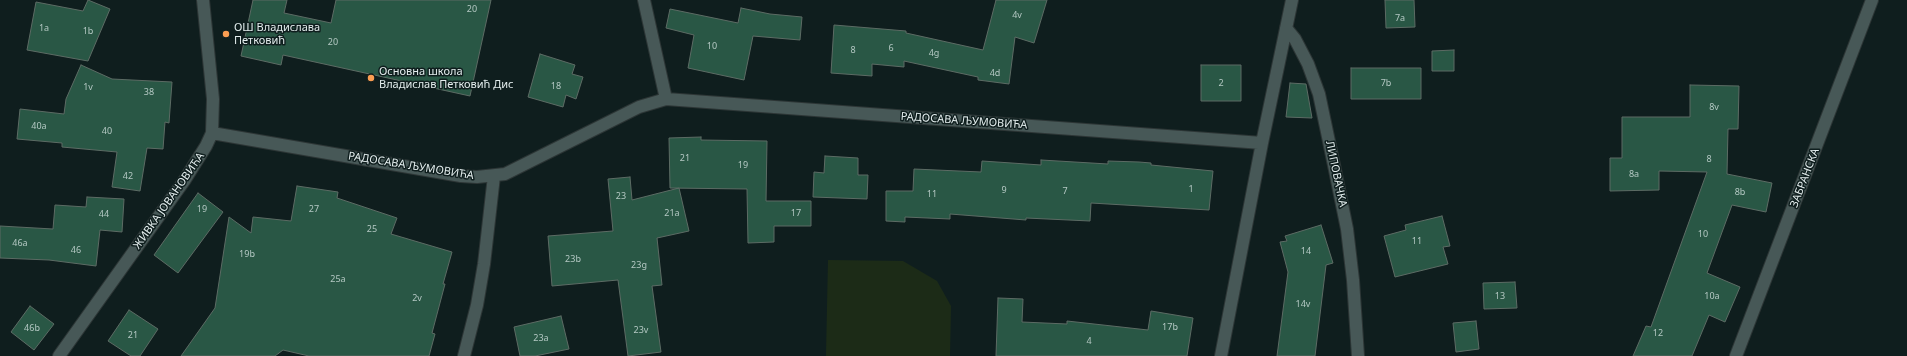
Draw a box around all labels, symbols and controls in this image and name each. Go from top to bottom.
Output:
house number: 20 [467,4,477,14]
house number: 4v [1012,10,1022,20]
house number: 7a [1395,13,1405,23]
place label: ОШ Владислава Петковић [234,21,320,47]
house number: 1a [39,23,49,33]
house number: 1b [83,26,93,36]
marker: ОШ Владислава Петковић [221,29,231,39]
house number: 20 [328,37,338,47]
house number: 10 [707,41,717,51]
house number: 6 [888,43,894,53]
house number: 8 [850,45,856,55]
house number: 4g [929,48,939,58]
place label: Основна школа Владислав Петковић Дис [379,65,514,91]
house number: 4d [990,68,1000,78]
marker: Основна школа Владислав Петковић Дис [366,73,376,83]
house number: 2 [1218,78,1224,88]
house number: 7b [1381,78,1391,88]
house number: 18 [551,81,561,91]
house number: 1v [83,82,93,92]
house number: 38 [144,87,154,97]
house number: 8v [1709,102,1719,112]
street label: РАДОСАВА ЉУМОВИЋА [900,110,1028,132]
house number: 40a [31,121,47,131]
house number: 40 [102,126,112,136]
street label: ЛИПОВАЧКА [1323,140,1349,208]
street label: ЗАБРАНСКА [1788,147,1822,209]
street label: ЖИВКА ЈОВАНОВИЋА [131,150,207,252]
street label: РАДОСАВА ЉУМОВИЋА [347,150,475,182]
house number: 21 [680,153,690,163]
house number: 8 [1706,154,1712,164]
house number: 19 [738,160,748,170]
house number: 8a [1629,169,1639,179]
house number: 42 [123,171,133,181]
house number: 1 [1188,184,1194,194]
house number: 9 [1001,185,1007,195]
house number: 7 [1062,186,1068,196]
house number: 8b [1735,187,1745,197]
house number: 11 [927,189,937,199]
house number: 23 [616,191,626,201]
house number: 19 [197,204,207,214]
house number: 27 [309,204,319,214]
house number: 21a [664,208,680,218]
house number: 17 [791,208,801,218]
house number: 44 [99,209,109,219]
house number: 25 [367,224,377,234]
house number: 10 [1698,229,1708,239]
house number: 11 [1412,236,1422,246]
house number: 46a [12,238,28,248]
house number: 46 [71,245,81,255]
house number: 14 [1301,246,1311,256]
house number: 19b [239,249,255,259]
house number: 23b [565,254,581,264]
house number: 23g [631,260,647,270]
house number: 25a [330,274,346,284]
house number: 13 [1495,291,1505,301]
house number: 10a [1704,291,1720,301]
house number: 2v [412,293,422,303]
house number: 14v [1296,299,1310,309]
house number: 17b [1162,322,1178,332]
house number: 46b [24,323,40,333]
house number: 23v [634,325,648,335]
house number: 12 [1653,328,1663,338]
house number: 21 [128,330,138,340]
house number: 23a [533,333,549,343]
house number: 4 [1086,336,1092,346]

